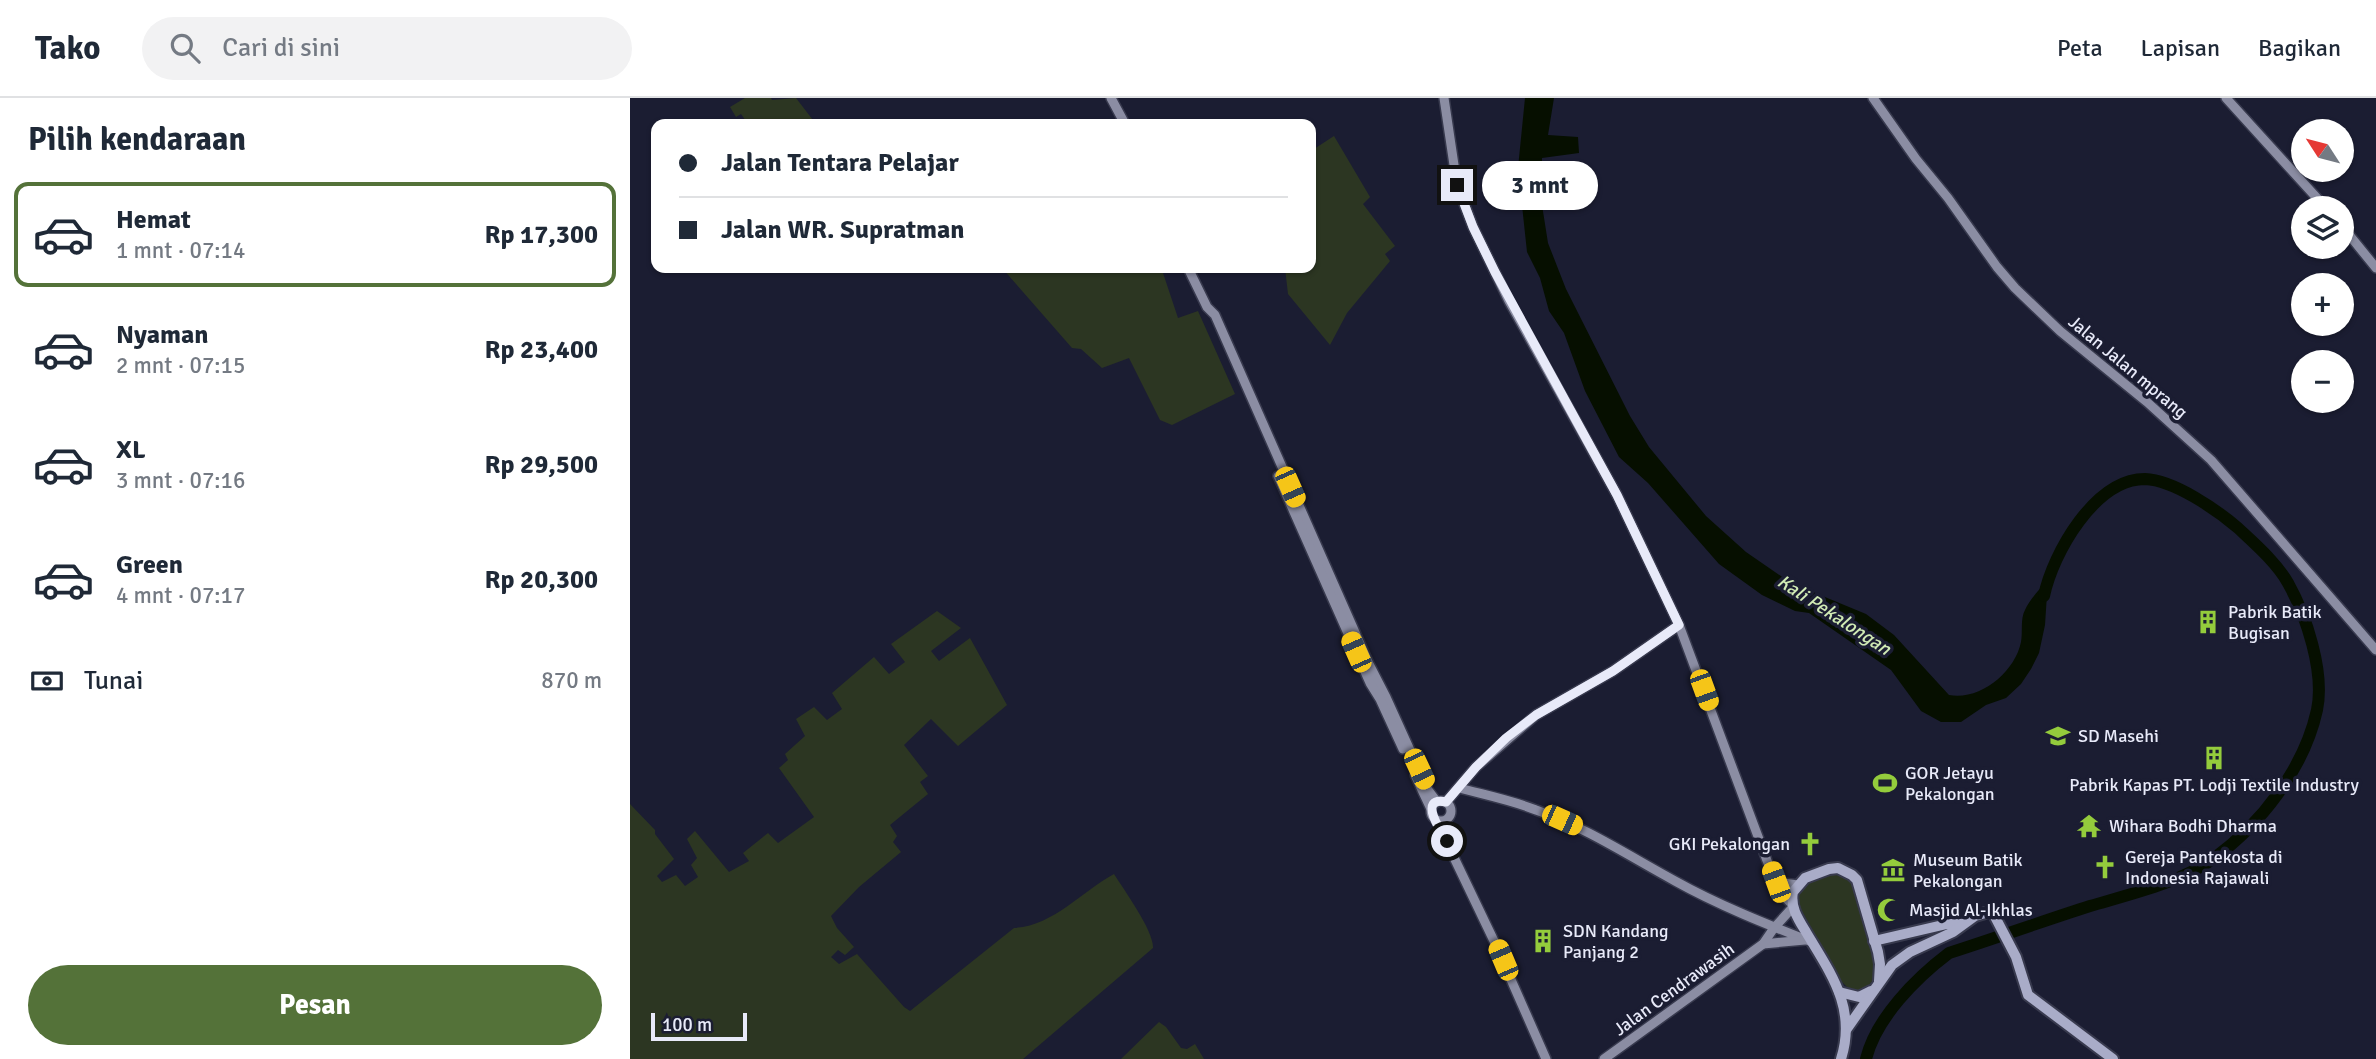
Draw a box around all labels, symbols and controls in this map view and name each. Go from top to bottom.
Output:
search box [142,17,632,80]
text: Tako [35,28,100,69]
icon: search [166,29,204,67]
text: Cari di sini [222,32,340,64]
text: Peta [2057,33,2103,63]
text: Lapisan [2141,33,2220,63]
text: Bagikan [2258,33,2341,63]
north arrow [2291,119,2354,182]
map controls [2291,119,2354,413]
text: Pilih kendaraan [28,120,246,159]
text: Jalan Tentara Pelajar [721,147,959,179]
callout: 3 mnt [1482,160,1597,210]
route end [1441,169,1473,201]
text: 3 mnt [1511,171,1569,200]
button: layers [2291,196,2354,259]
icon: car [32,203,95,266]
text: Hemat [116,204,191,236]
text: Jalan WR. Supratman [721,214,964,246]
text: Rp 17,300 [484,219,598,251]
text: 1 mnt · 07:14 [116,236,245,265]
button: + [2291,273,2354,336]
street label: Jalan Jalan mprang [2064,311,2192,423]
icon: car [32,318,95,381]
text: Nyaman [116,319,209,351]
text: Rp 23,400 [484,334,598,366]
button: − [2291,350,2354,413]
text: 2 mnt · 07:15 [116,351,245,380]
icon: car [32,433,95,496]
text: XL [116,434,146,466]
text: Rp 29,500 [484,449,598,481]
car [1272,464,1309,510]
text: 3 mnt · 07:16 [116,466,245,495]
icon: car [32,548,95,611]
text: Green [116,549,183,581]
text: Rp 20,300 [484,564,598,596]
water label: Kali Pekalongan [1773,569,1896,661]
text: 4 mnt · 07:17 [116,581,245,610]
place label: Pabrik Batik Bugisan [2228,601,2321,644]
building icon: Pabrik Batik Bugisan [2194,608,2222,636]
car [1338,629,1375,675]
icon: cash [28,662,66,700]
text: Tunai [84,665,143,697]
text: 870 m [541,666,602,695]
car [1687,667,1722,713]
school or university icon: SD Masehi [2044,722,2072,750]
place label: SD Masehi [2078,725,2159,747]
building icon: Pabrik Kapas PT. Lodji Textile Industry [2200,744,2228,772]
car [1401,746,1438,792]
place label: GOR Jetayu Pekalongan [1905,762,1995,805]
sports icon: GOR Jetayu Pekalongan [1871,769,1899,797]
place label: Pabrik Kapas PT. Lodji Textile Industry [2069,774,2359,796]
car [1539,802,1586,838]
temple icon: Wihara Bodhi Dharma [2075,812,2103,840]
place label: Wihara Bodhi Dharma [2109,815,2277,837]
route start [1431,825,1463,857]
church icon: GKI Pekalongan [1796,830,1824,858]
place label: GKI Pekalongan [1669,833,1790,855]
place label: Gereja Pantekosta di Indonesia Rajawali [2125,846,2283,889]
place label: Museum Batik Pekalongan [1913,849,2023,892]
church icon: Gereja Pantekosta di Indonesia Rajawali [2091,853,2119,881]
museum icon: Museum Batik Pekalongan [1879,856,1907,884]
car [1759,859,1794,905]
mosque icon: Masjid Al-Ikhlas [1875,896,1903,924]
place label: Masjid Al-Ikhlas [1909,899,2033,921]
place label: SDN Kandang Panjang 2 [1563,920,1669,963]
building icon: SDN Kandang Panjang 2 [1529,927,1557,955]
car [1486,937,1521,983]
street label: Jalan Cendrawasih [1609,938,1739,1040]
button: Pesan [28,965,602,1045]
scale bar [651,1010,747,1042]
text: 100 m [662,1013,712,1037]

